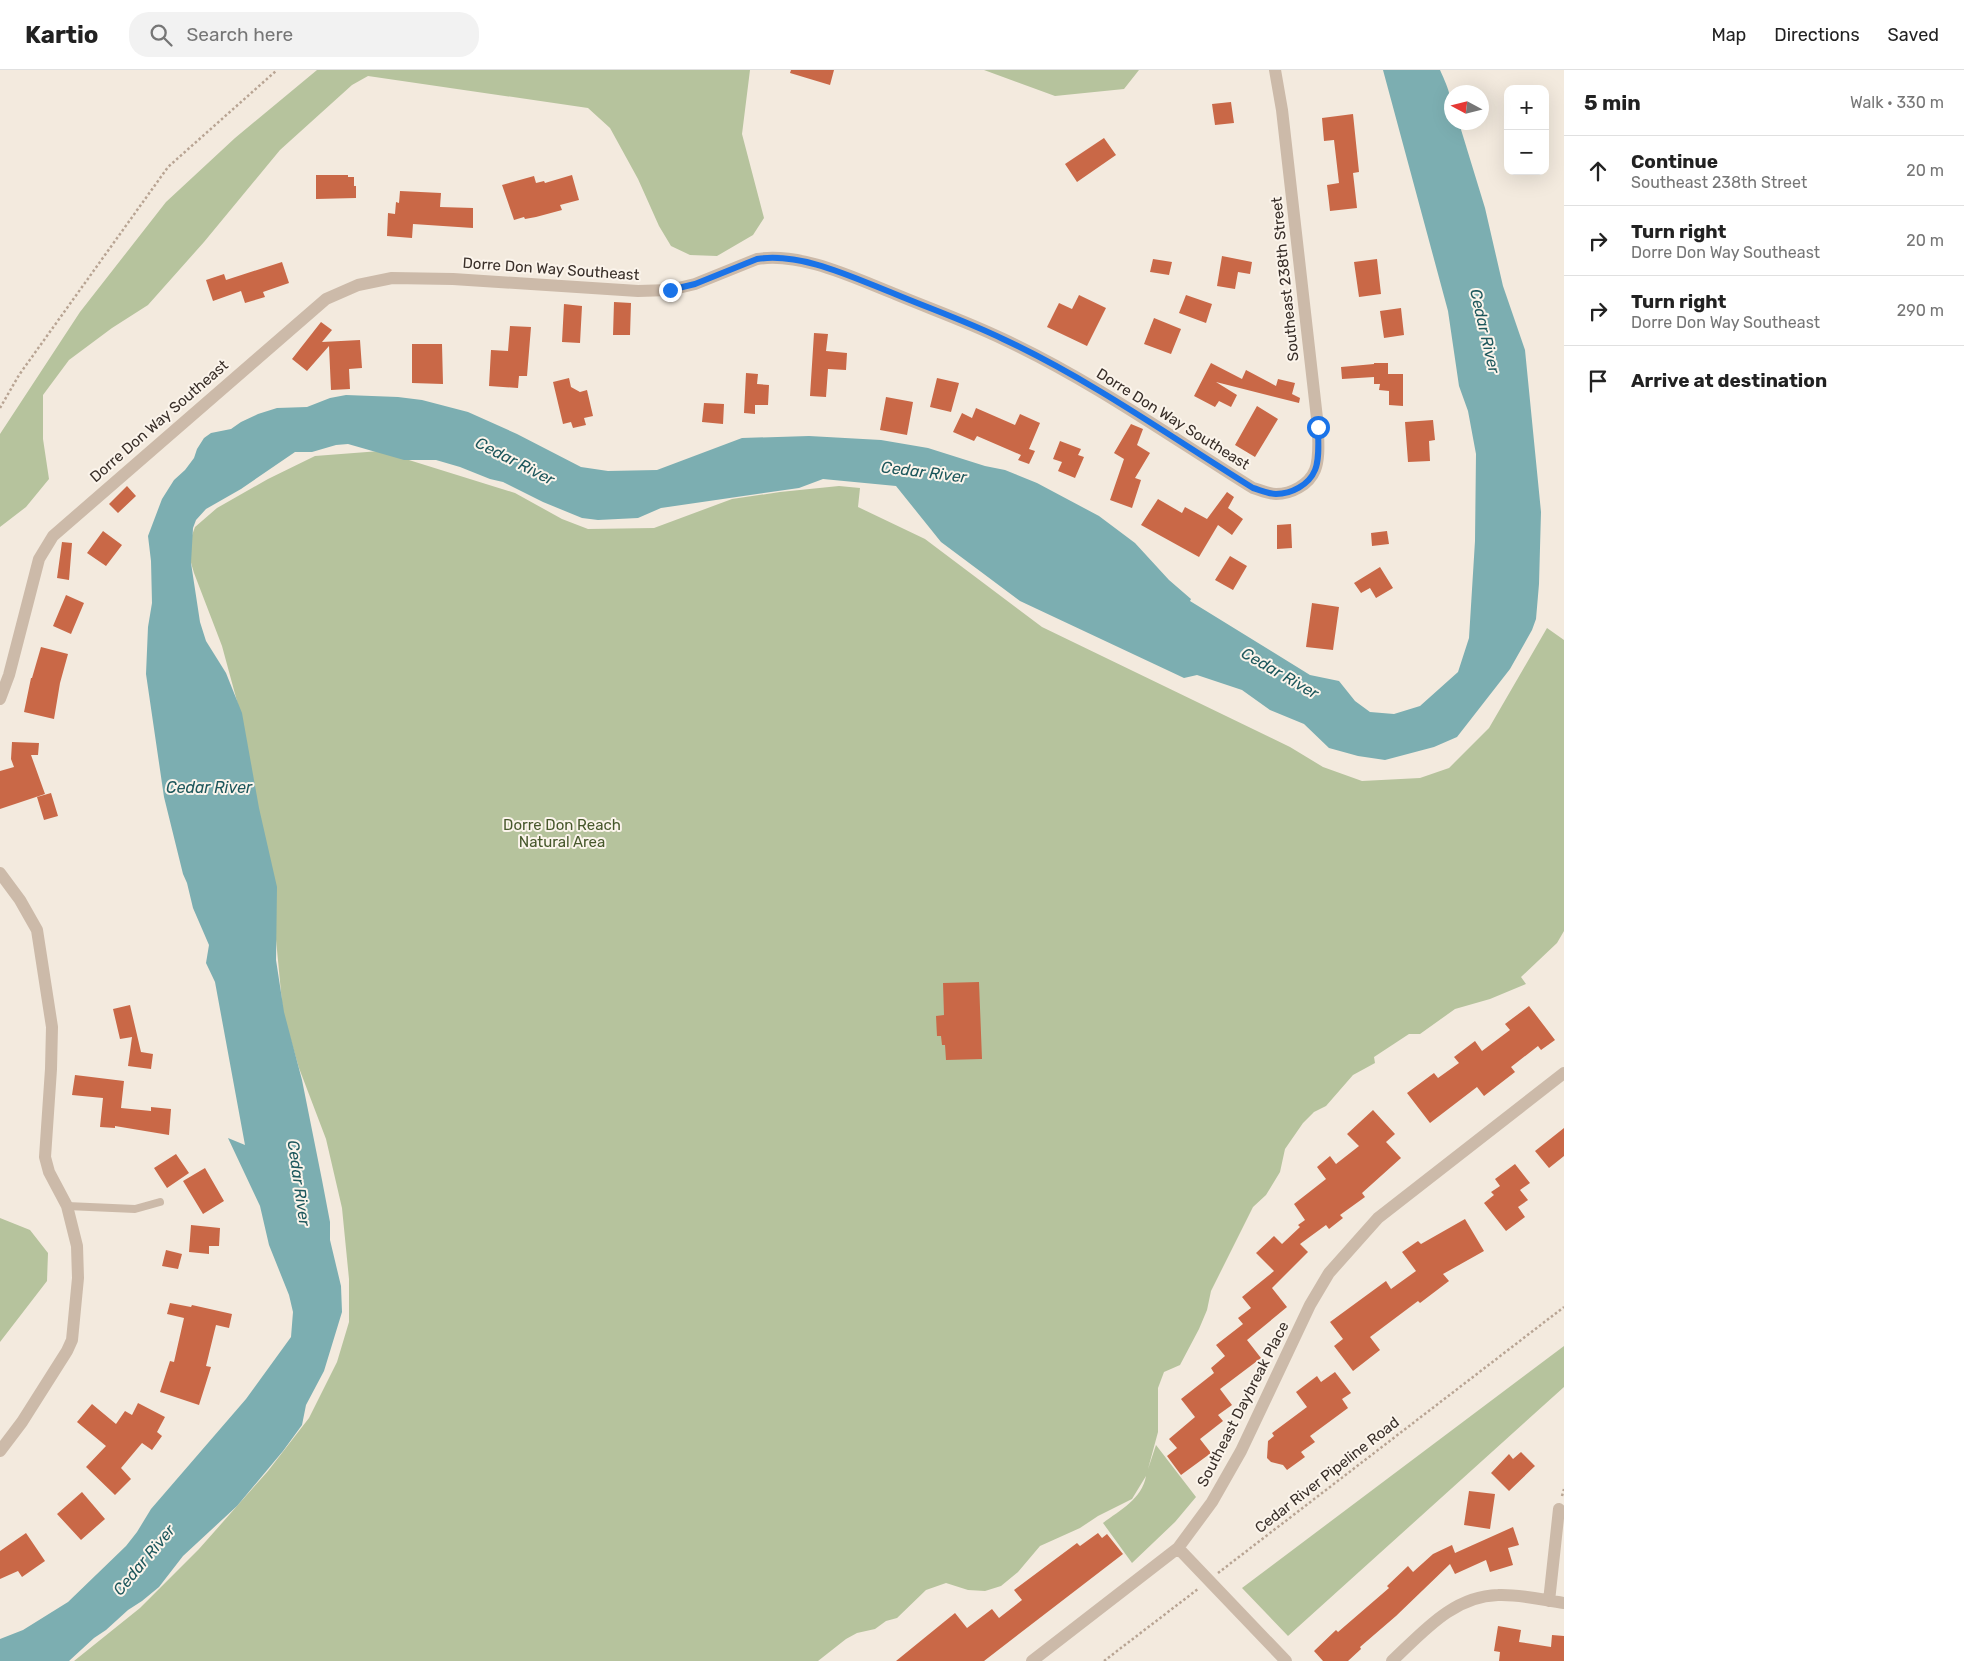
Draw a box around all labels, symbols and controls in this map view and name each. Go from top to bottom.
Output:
search box [129,12,479,57]
text: Kartio [25,21,99,49]
icon: search [147,21,175,49]
text: Search here [187,23,293,46]
text: Map [1711,24,1746,46]
text: Directions [1774,24,1860,46]
text: Saved [1888,24,1939,46]
north arrow [1444,85,1489,130]
map controls [1504,85,1549,175]
button: + [1504,85,1549,130]
text: 5 min [1584,90,1641,115]
text: Walk · 330 m [1850,93,1944,112]
button: − [1504,130,1549,175]
text: Continue [1631,150,1718,173]
icon: ahead [1584,157,1612,185]
text: 20 m [1906,161,1944,180]
text: Southeast 238th Street [1631,173,1807,192]
street label: Southeast 238th Street [1267,196,1303,362]
text: Turn right [1631,220,1726,243]
icon: right [1584,227,1612,255]
text: 20 m [1906,231,1944,250]
text: Dorre Don Way Southeast [1631,243,1820,262]
street label: Dorre Don Way Southeast [462,254,640,284]
route end [659,279,682,302]
water label: Cedar River [1466,287,1504,376]
text: Turn right [1631,290,1726,313]
icon: right [1584,297,1612,325]
text: 290 m [1897,301,1944,320]
text: Dorre Don Way Southeast [1631,313,1820,332]
street label: Dorre Don Way Southeast [86,356,232,486]
street label: Dorre Don Way Southeast [1093,364,1253,474]
icon: arrive [1584,367,1612,395]
text: Arrive at destination [1631,369,1827,392]
route start [1307,416,1330,439]
water label: Cedar River [472,433,558,489]
water label: Cedar River [880,457,969,487]
water label: Cedar River [1238,643,1323,703]
water label: Cedar River [166,778,253,797]
park label: Dorre Don Reach Natural Area [503,816,621,851]
water label: Cedar River [284,1139,315,1228]
street label: Southeast Daybreak Place [1193,1318,1293,1490]
street label: Cedar River Pipeline Road [1251,1413,1403,1537]
water label: Cedar River [109,1520,180,1599]

